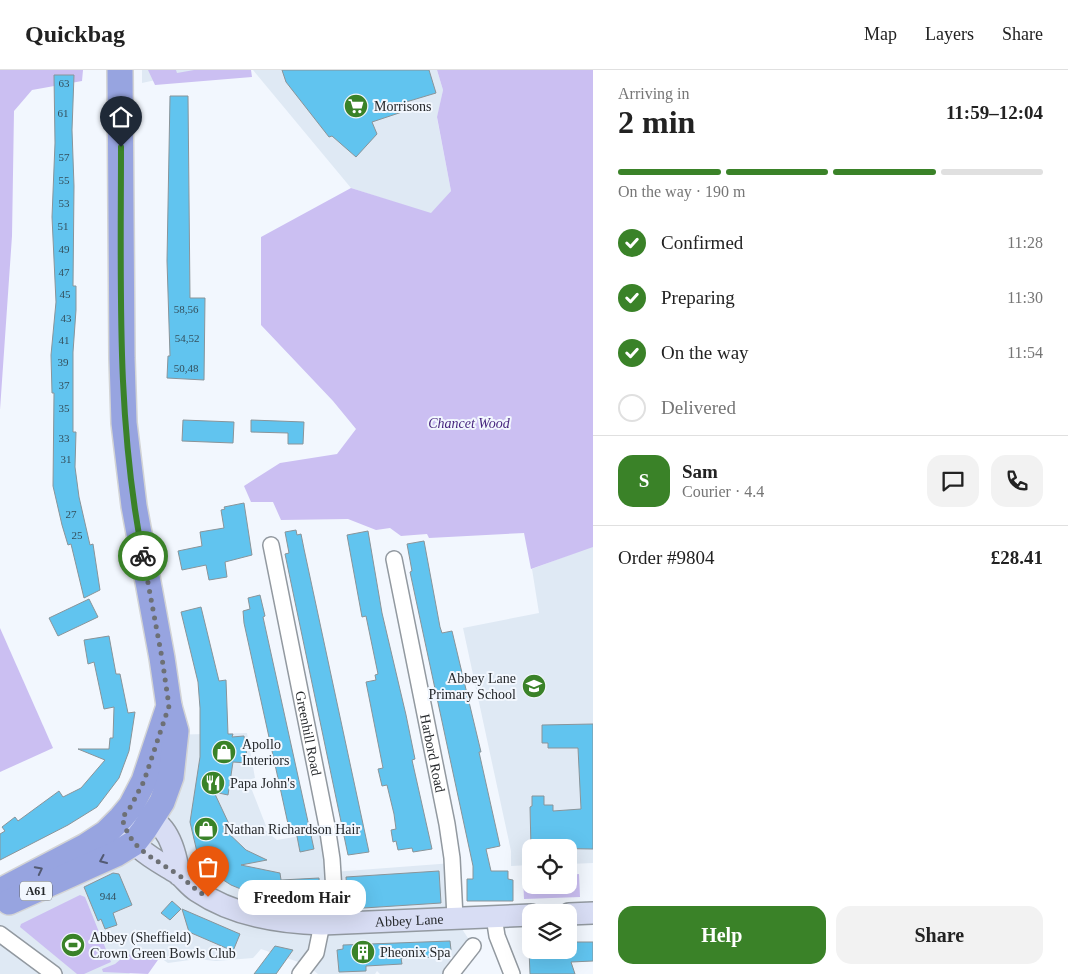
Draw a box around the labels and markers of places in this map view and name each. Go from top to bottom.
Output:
supermarket icon: Morrisons [343,93,369,119]
pin [100,96,142,147]
place label: Morrisons [374,99,432,114]
place label: Abbey Lane Primary School [429,671,516,702]
school or university icon: Abbey Lane Primary School [521,673,547,699]
place label: Apollo Interiors [242,737,289,768]
shop icon: Apollo Interiors [211,739,237,765]
restaurant icon: Papa John's [200,770,226,796]
place label: Papa John's [230,776,295,791]
shop icon: Nathan Richardson Hair [193,816,219,842]
place label: Nathan Richardson Hair [224,822,360,837]
pin [187,846,229,897]
callout: Freedom Hair [238,880,366,914]
place label: Abbey (Sheffield) Crown Green Bowls Club [90,930,236,961]
sports icon: Abbey (Sheffield) Crown Green Bowls Club [60,932,86,958]
building icon: Pheonix Spa [350,939,376,965]
place label: Pheonix Spa [380,945,451,960]

